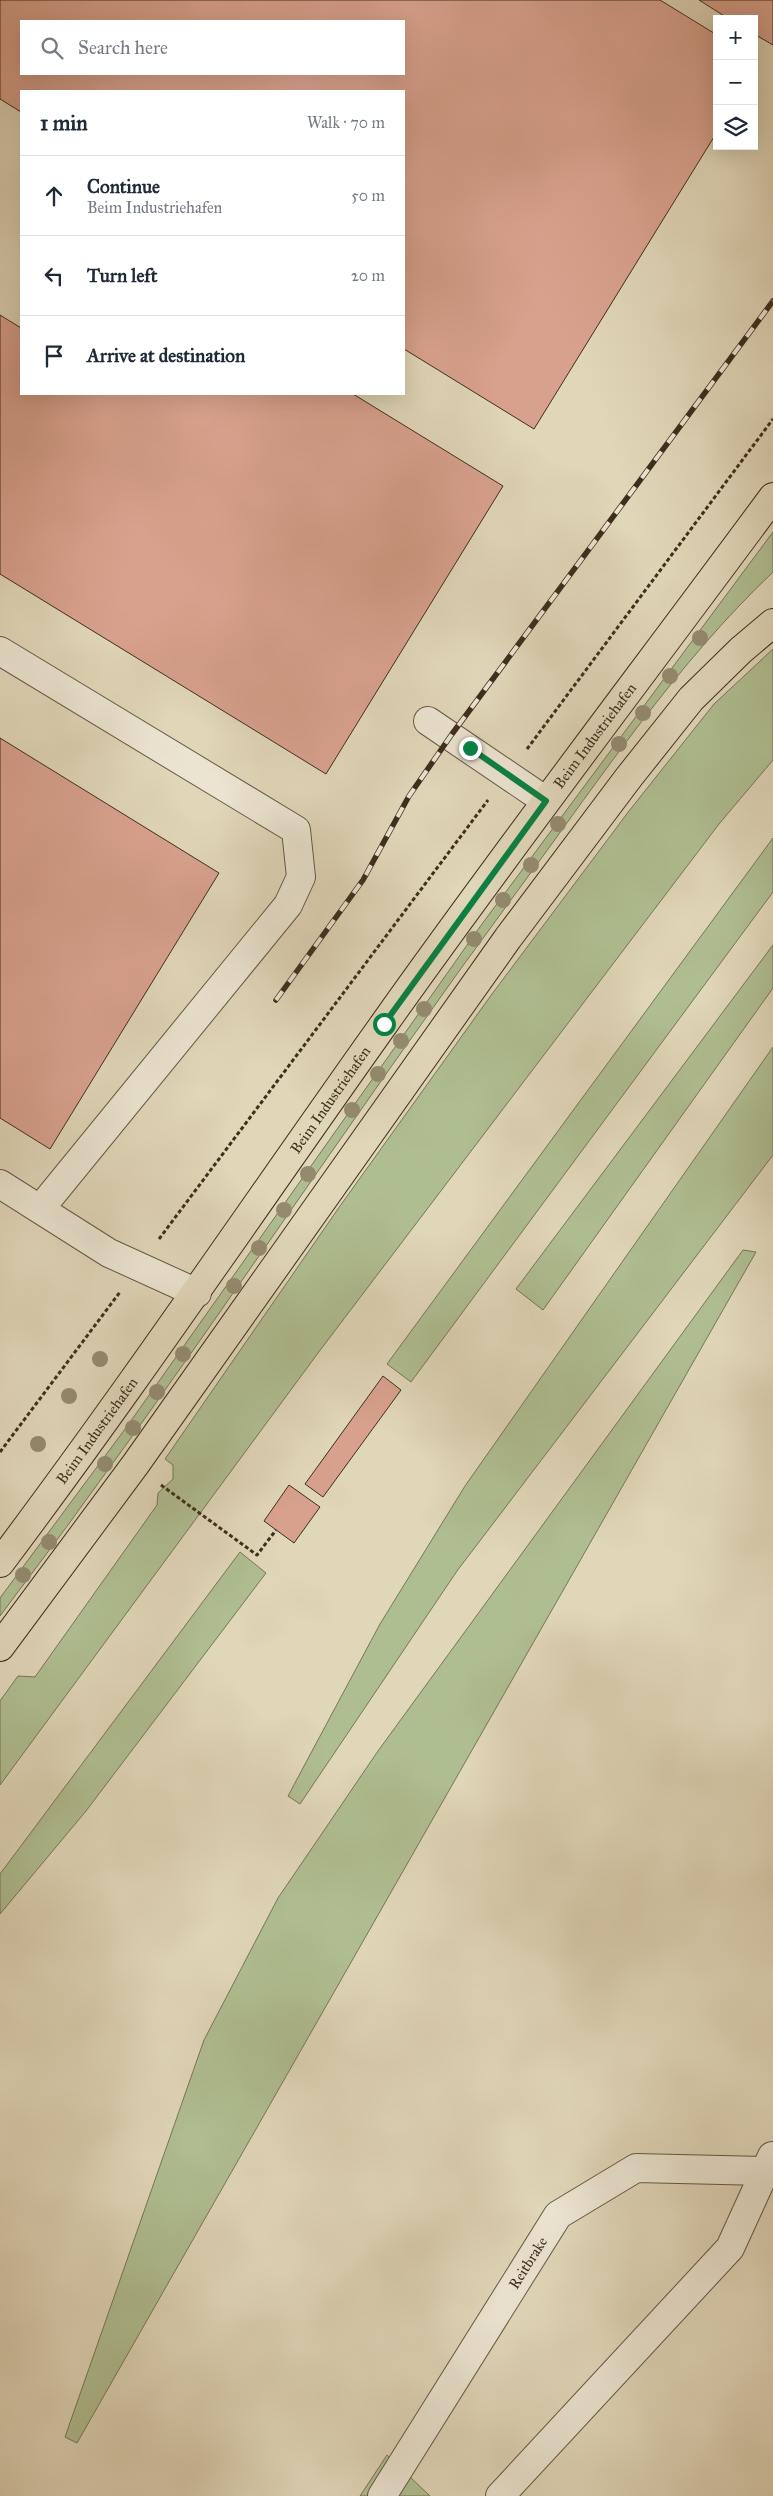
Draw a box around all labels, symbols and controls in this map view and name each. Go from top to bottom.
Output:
map controls [713,15,758,150]
button: + [713,15,758,60]
search box [20,20,405,75]
icon: search [38,34,66,62]
text: Search here [78,36,168,59]
button: − [713,60,758,105]
button: layers [713,105,758,150]
text: 1 min [40,110,88,136]
text: Walk · 70 m [307,113,385,132]
text: Continue [87,175,160,198]
icon: ahead [40,182,68,210]
text: 50 m [351,186,385,205]
text: Beim Industriehafen [87,198,222,217]
icon: left [40,262,68,290]
text: Turn left [87,264,157,287]
text: 20 m [351,266,385,285]
icon: arrive [40,342,68,370]
text: Arrive at destination [87,344,245,367]
street label: Beim Industriehafen [550,680,640,792]
route end [459,737,482,760]
route start [373,1013,396,1036]
street label: Beim Industriehafen [287,1043,374,1157]
street label: Beim Industriehafen [53,1374,141,1488]
street label: Reitbrake [505,2233,551,2292]

